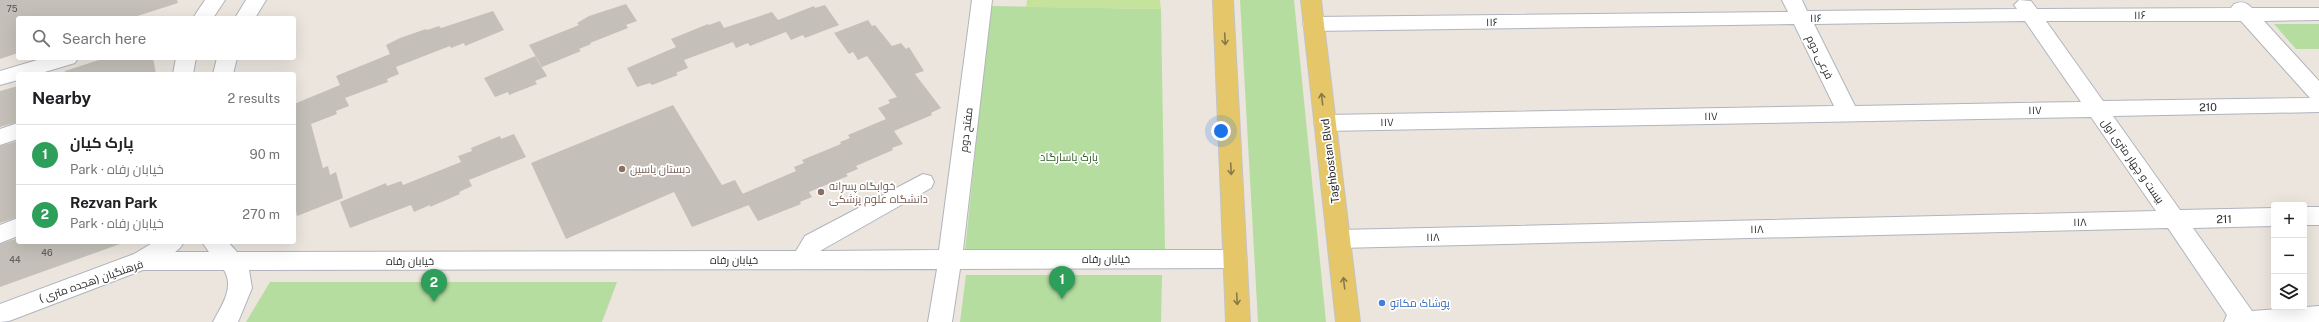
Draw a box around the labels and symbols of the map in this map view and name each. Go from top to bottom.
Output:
house number: 75 [6,3,18,14]
street label: ۱۱۶ [2134,9,2146,21]
street label: ۱۱۶ [1810,12,1822,24]
street label: ۱۱۶ [1486,16,1498,28]
one-way arrow [1222,32,1229,45]
street label: فرعی دوم [1802,33,1836,82]
one-way arrow [1318,92,1326,105]
street label: 210 [2199,101,2217,113]
street label: ۱۱۷ [2028,104,2042,116]
street label: مفتح دوم [957,107,977,153]
street label: ۱۱۷ [1704,110,1718,122]
street label: ۱۱۷ [1380,116,1394,128]
street label: بیست و چهار متری اول [2098,116,2167,206]
street label: Taghbostan Blvd [1319,118,1341,204]
your location [1211,121,1231,141]
park label: پارک پاسارگاد [1040,151,1098,164]
one-way arrow [1228,162,1235,175]
place label: دبستان یاسین [630,163,690,176]
marker: دبستان یاسین [617,164,627,174]
place label: خوابگاه پسرانه دانشگاه علوم پزشکی [829,180,928,207]
marker: خوابگاه پسرانه دانشگاه علوم پزشکی [816,187,826,197]
street label: 211 [2216,213,2232,225]
street label: ۱۱۸ [2073,216,2087,228]
street label: ۱۱۸ [1750,223,1764,235]
street label: ۱۱۸ [1426,231,1440,243]
house number: 46 [41,247,53,258]
street label: خیابان رفاه [1082,253,1130,266]
house number: 44 [9,254,21,265]
street label: خیابان رفاه [710,254,758,267]
street label: خیابان رفاه [386,255,434,268]
street label: فرهنگیان (هجده متری ) [37,258,145,305]
pin: 1 [1049,266,1075,299]
pin: 2 [421,269,447,302]
one-way arrow [1340,277,1348,290]
one-way arrow [1234,292,1241,305]
place label: پوشاک مکاتو [1390,297,1450,310]
marker: پوشاک مکاتو [1377,298,1387,308]

